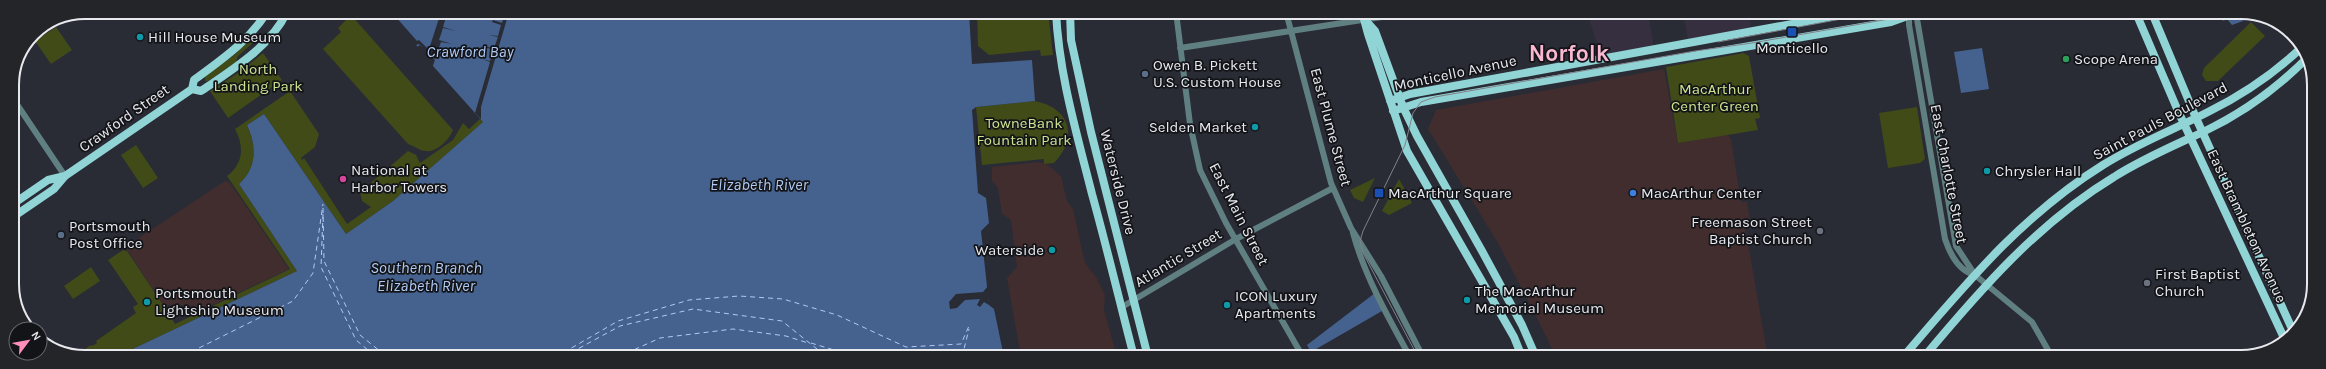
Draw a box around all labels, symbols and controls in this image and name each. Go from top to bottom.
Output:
marker: Monticello [1786,26,1798,38]
place label: Hill House Museum [148,28,281,46]
marker: Hill House Museum [135,32,145,42]
place label: Monticello [1756,39,1828,57]
district label: Norfolk [1529,40,1610,67]
water label: Crawford Bay [426,42,515,61]
place label: Scope Arena [2074,50,2158,68]
street label: Monticello Avenue [1392,51,1518,95]
marker: Scope Arena [2061,54,2071,64]
place label: Owen B. Pickett U.S. Custom House [1153,56,1281,91]
park label: North Landing Park [213,60,303,95]
street label: East Plume Street [1307,66,1356,189]
marker: Owen B. Pickett U.S. Custom House [1140,69,1150,79]
street label: Saint Pauls Boulevard [2090,78,2230,164]
street label: Crawford Street [75,80,173,156]
park label: MacArthur Center Green [1671,80,1759,115]
street label: East Charlotte Street [1927,103,1971,246]
park label: TowneBank Fountain Park [976,114,1072,149]
place label: Selden Market [1149,118,1247,136]
marker: Selden Market [1250,122,1260,132]
street label: Waterside Drive [1096,128,1140,236]
street label: East Brambleton Avenue [2203,146,2291,306]
street label: East Main Street [1205,160,1273,269]
place label: National at Harbor Towers [351,161,447,196]
place label: Chrysler Hall [1995,162,2081,180]
marker: Chrysler Hall [1982,166,1992,176]
marker: National at Harbor Towers [338,174,348,184]
water label: Elizabeth River [710,175,808,194]
place label: MacArthur Square [1388,184,1512,202]
place label: MacArthur Center [1641,184,1762,202]
marker: MacArthur Square [1373,187,1385,199]
marker: MacArthur Center [1628,188,1638,198]
place label: Freemason Street Baptist Church [1691,213,1812,248]
place label: Portsmouth Post Office [69,217,150,252]
street label: Atlantic Street [1131,225,1225,291]
marker: Freemason Street Baptist Church [1815,226,1825,236]
marker: Portsmouth Post Office [56,230,66,240]
place label: Waterside [975,241,1044,259]
marker: Waterside [1047,245,1057,255]
water label: Southern Branch Elizabeth River [370,258,482,295]
place label: First Baptist Church [2155,265,2240,300]
marker: First Baptist Church [2142,278,2152,288]
place label: The MacArthur Memorial Museum [1475,282,1604,317]
place label: Portsmouth Lightship Museum [155,284,284,319]
place label: ICON Luxury Apartments [1235,287,1317,322]
marker: The MacArthur Memorial Museum [1462,295,1472,305]
marker: Portsmouth Lightship Museum [142,297,152,307]
marker: ICON Luxury Apartments [1222,300,1232,310]
north arrow [8,321,48,361]
text: N [28,329,44,343]

